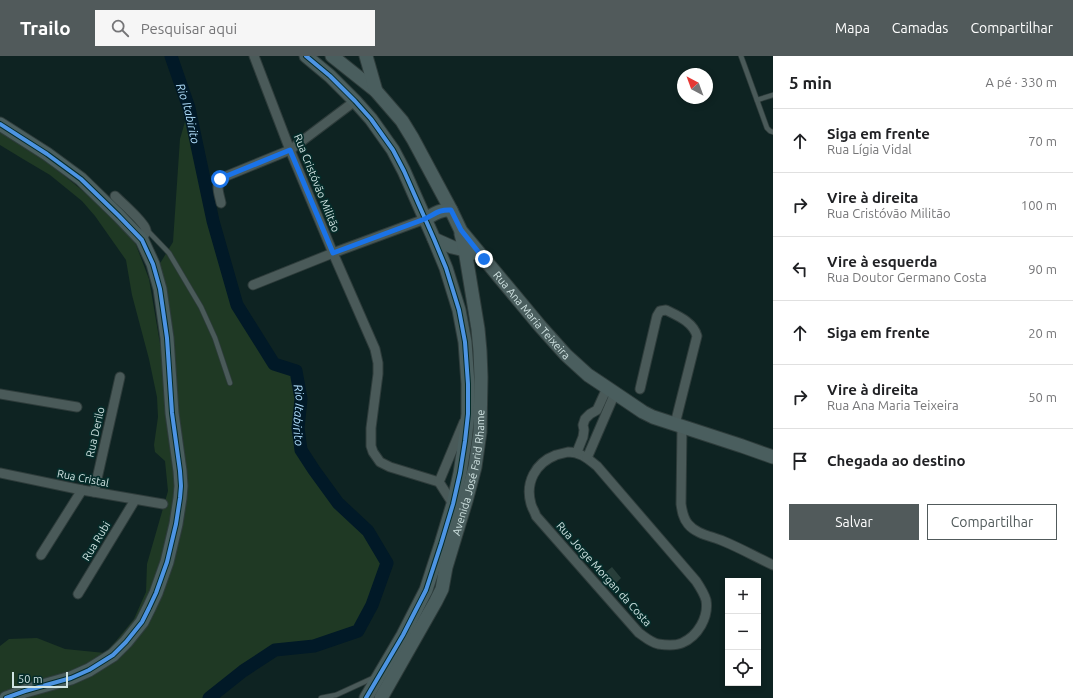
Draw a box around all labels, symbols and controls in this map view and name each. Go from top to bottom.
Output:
search box [95,10,375,46]
text: Trailo [20,17,71,39]
icon: search [109,17,131,39]
text: Pesquisar aqui [141,20,237,37]
text: Mapa [835,20,870,36]
text: Camadas [892,20,948,36]
text: Compartilhar [970,20,1053,36]
north arrow [677,68,713,104]
text: 5 min [789,73,832,92]
text: A pé · 330 m [985,75,1057,89]
water label: Rio Itabirito [174,81,203,145]
text: Siga em frente [827,125,930,142]
icon: ahead [789,130,811,152]
street label: Rua Cristóvão Militão [292,132,342,234]
text: 70 m [1028,134,1057,148]
text: Rua Lígia Vidal [827,142,912,156]
route start [211,170,229,188]
text: Vire à direita [827,189,919,206]
icon: right [789,194,811,216]
text: 100 m [1021,198,1057,212]
text: Rua Cristóvão Militão [827,206,951,220]
route end [475,250,493,268]
text: Vire à esquerda [827,253,937,270]
icon: left [789,258,811,280]
text: 90 m [1028,262,1057,276]
street label: Rua Ana Maria Teixeira [491,269,572,362]
text: Rua Doutor Germano Costa [827,270,987,284]
icon: ahead [789,322,811,344]
text: Siga em frente [827,324,930,341]
text: 20 m [1028,326,1057,340]
text: Vire à direita [827,381,919,398]
water label: Rio Itabirito [291,383,308,447]
icon: right [789,386,811,408]
text: 50 m [1028,390,1057,404]
text: Rua Ana Maria Teixeira [827,398,959,412]
street label: Rua Derilo [83,406,107,458]
street label: Avenida José Farid Rhame [450,409,486,537]
icon: arrive [789,450,811,472]
text: Chegada ao destino [827,452,966,469]
street label: Rua Cristal [56,467,110,489]
button: Salvar [789,504,919,540]
button: Compartilhar [927,504,1057,540]
street label: Rua Rubi [80,519,112,563]
street label: Rua Jorge Morgan da Costa [554,520,654,628]
map controls [725,578,761,686]
button: + [725,578,761,614]
button: − [725,614,761,650]
button: locate [725,650,761,686]
scale bar [12,670,68,689]
text: 50 m [18,673,42,685]

